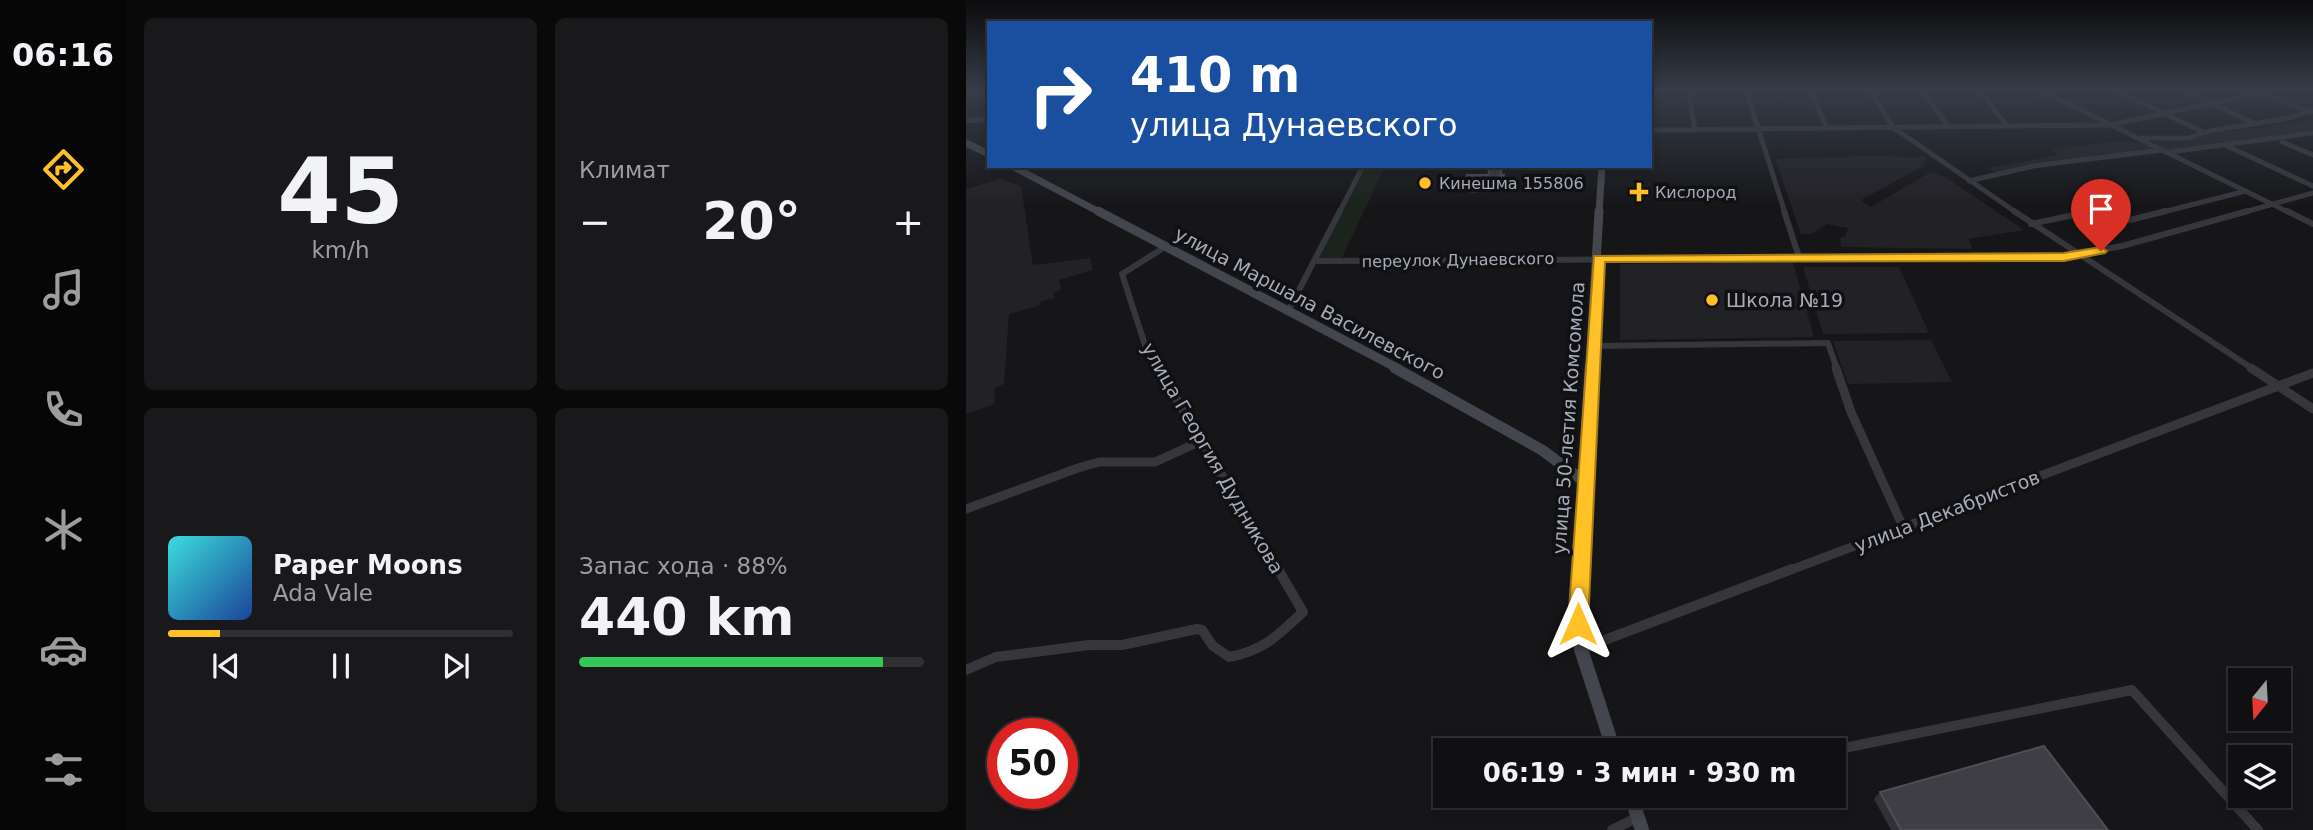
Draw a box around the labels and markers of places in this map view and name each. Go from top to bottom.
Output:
place label: Кинешма 155806 [1439,174,1584,193]
marker: Кинешма 155806 [1417,175,1433,191]
pin [2071,179,2131,251]
marker: Кислород [1629,182,1649,202]
place label: Кислород [1655,183,1737,202]
place label: Школа №19 [1726,289,1843,311]
marker: Школа №19 [1704,292,1720,308]

